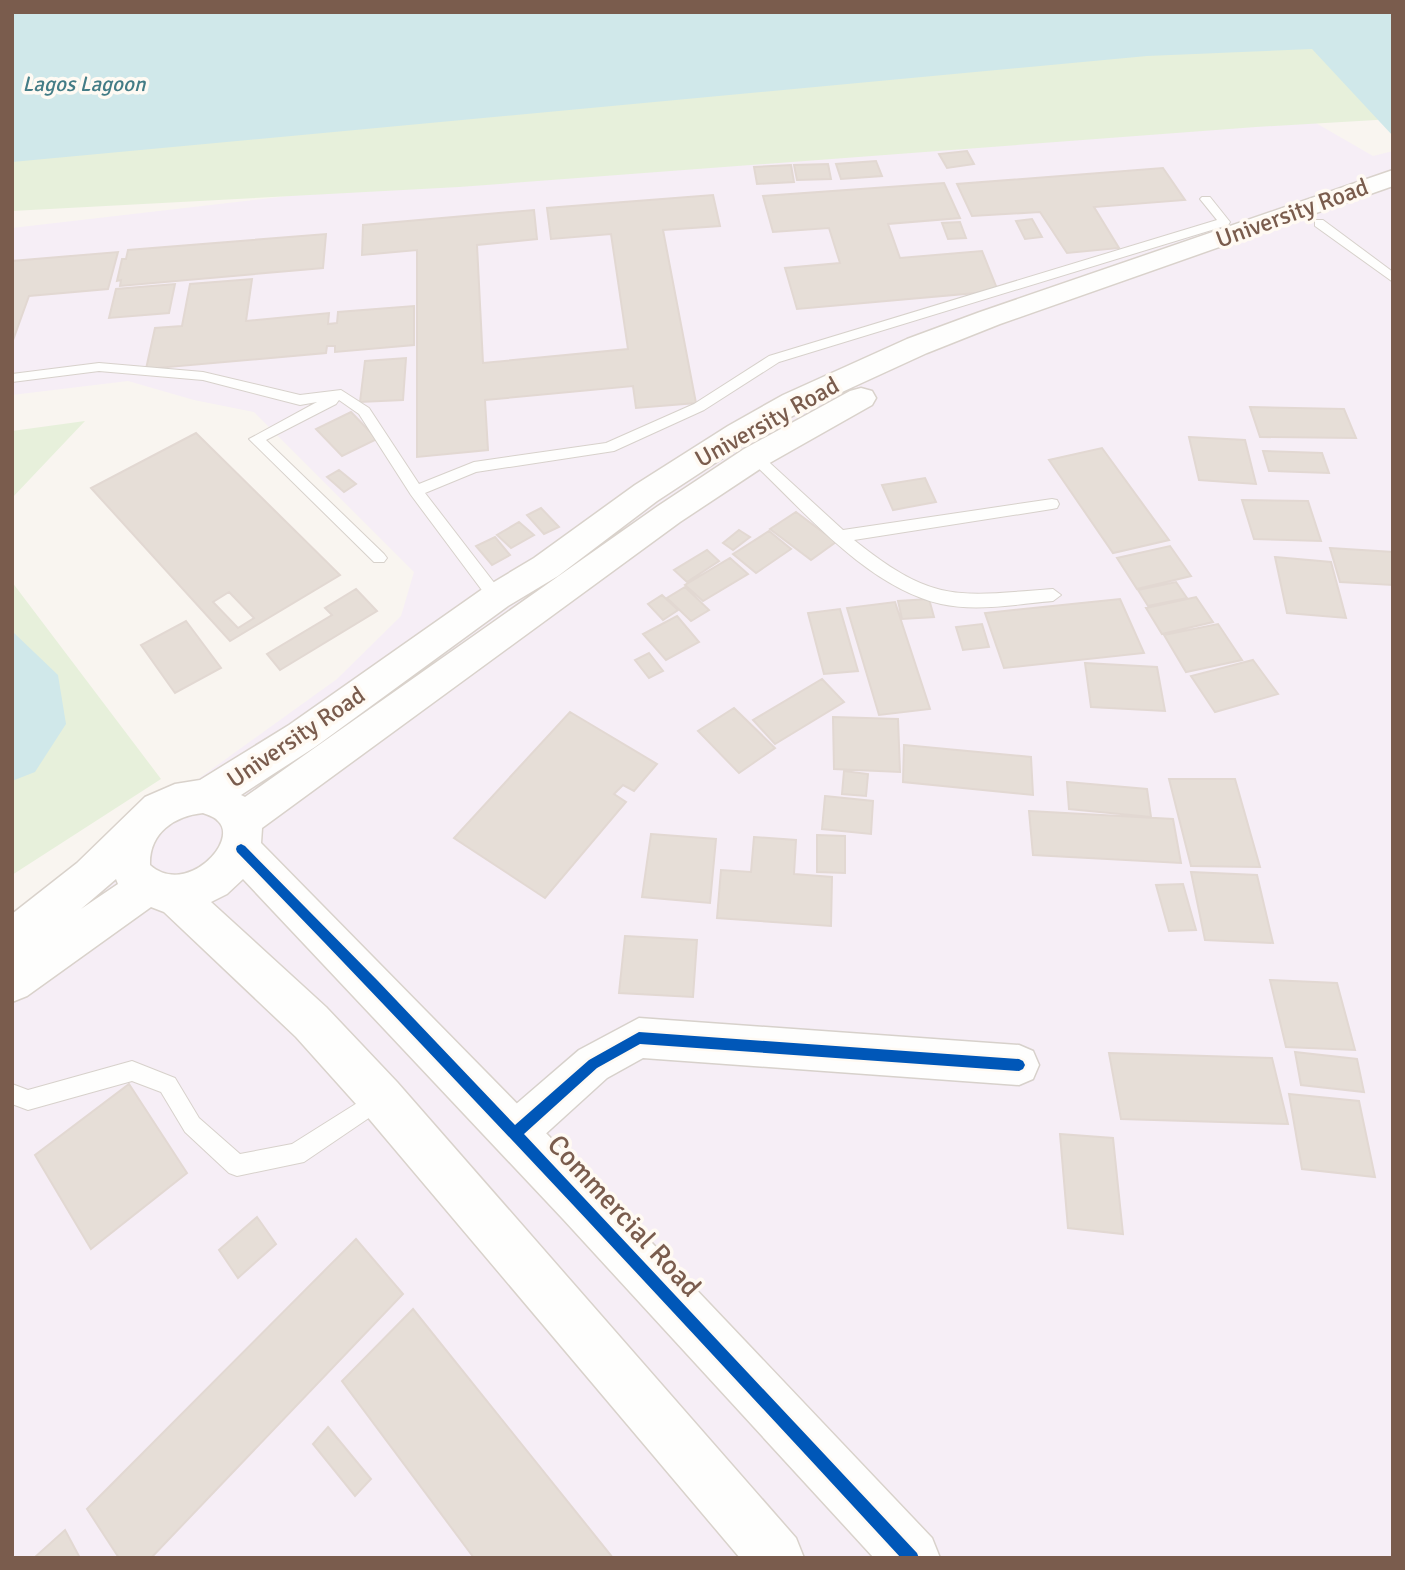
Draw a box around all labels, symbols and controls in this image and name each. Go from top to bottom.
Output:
water label: Lagos Lagoon [23,71,146,97]
street label: University Road [1212,172,1372,254]
street label: University Road [690,370,844,474]
street label: University Road [221,680,371,794]
street label: Commercial Road [540,1128,708,1304]

